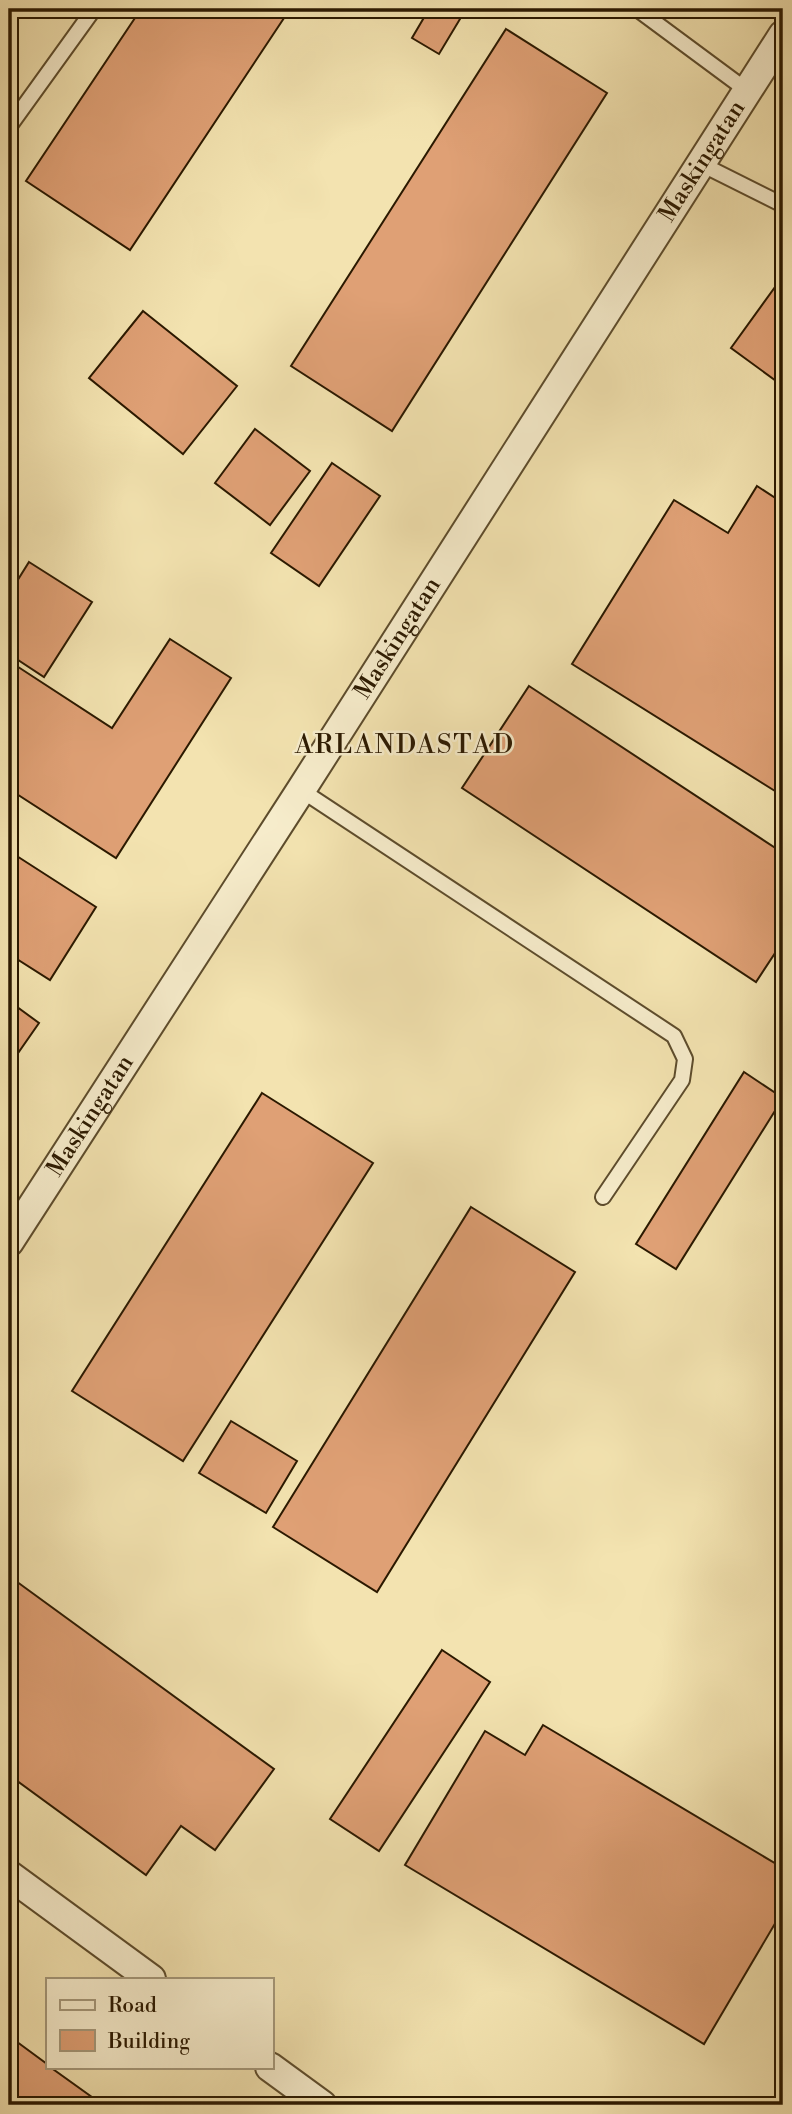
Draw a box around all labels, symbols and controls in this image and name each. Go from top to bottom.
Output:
street label: Maskingatan [652,95,752,228]
street label: Maskingatan [348,572,448,705]
district label: ARLANDASTAD [294,729,515,761]
street label: Maskingatan [40,1050,141,1182]
legend [46,1978,273,2068]
text: Road [108,1993,157,2019]
text: Building [107,2029,190,2055]

